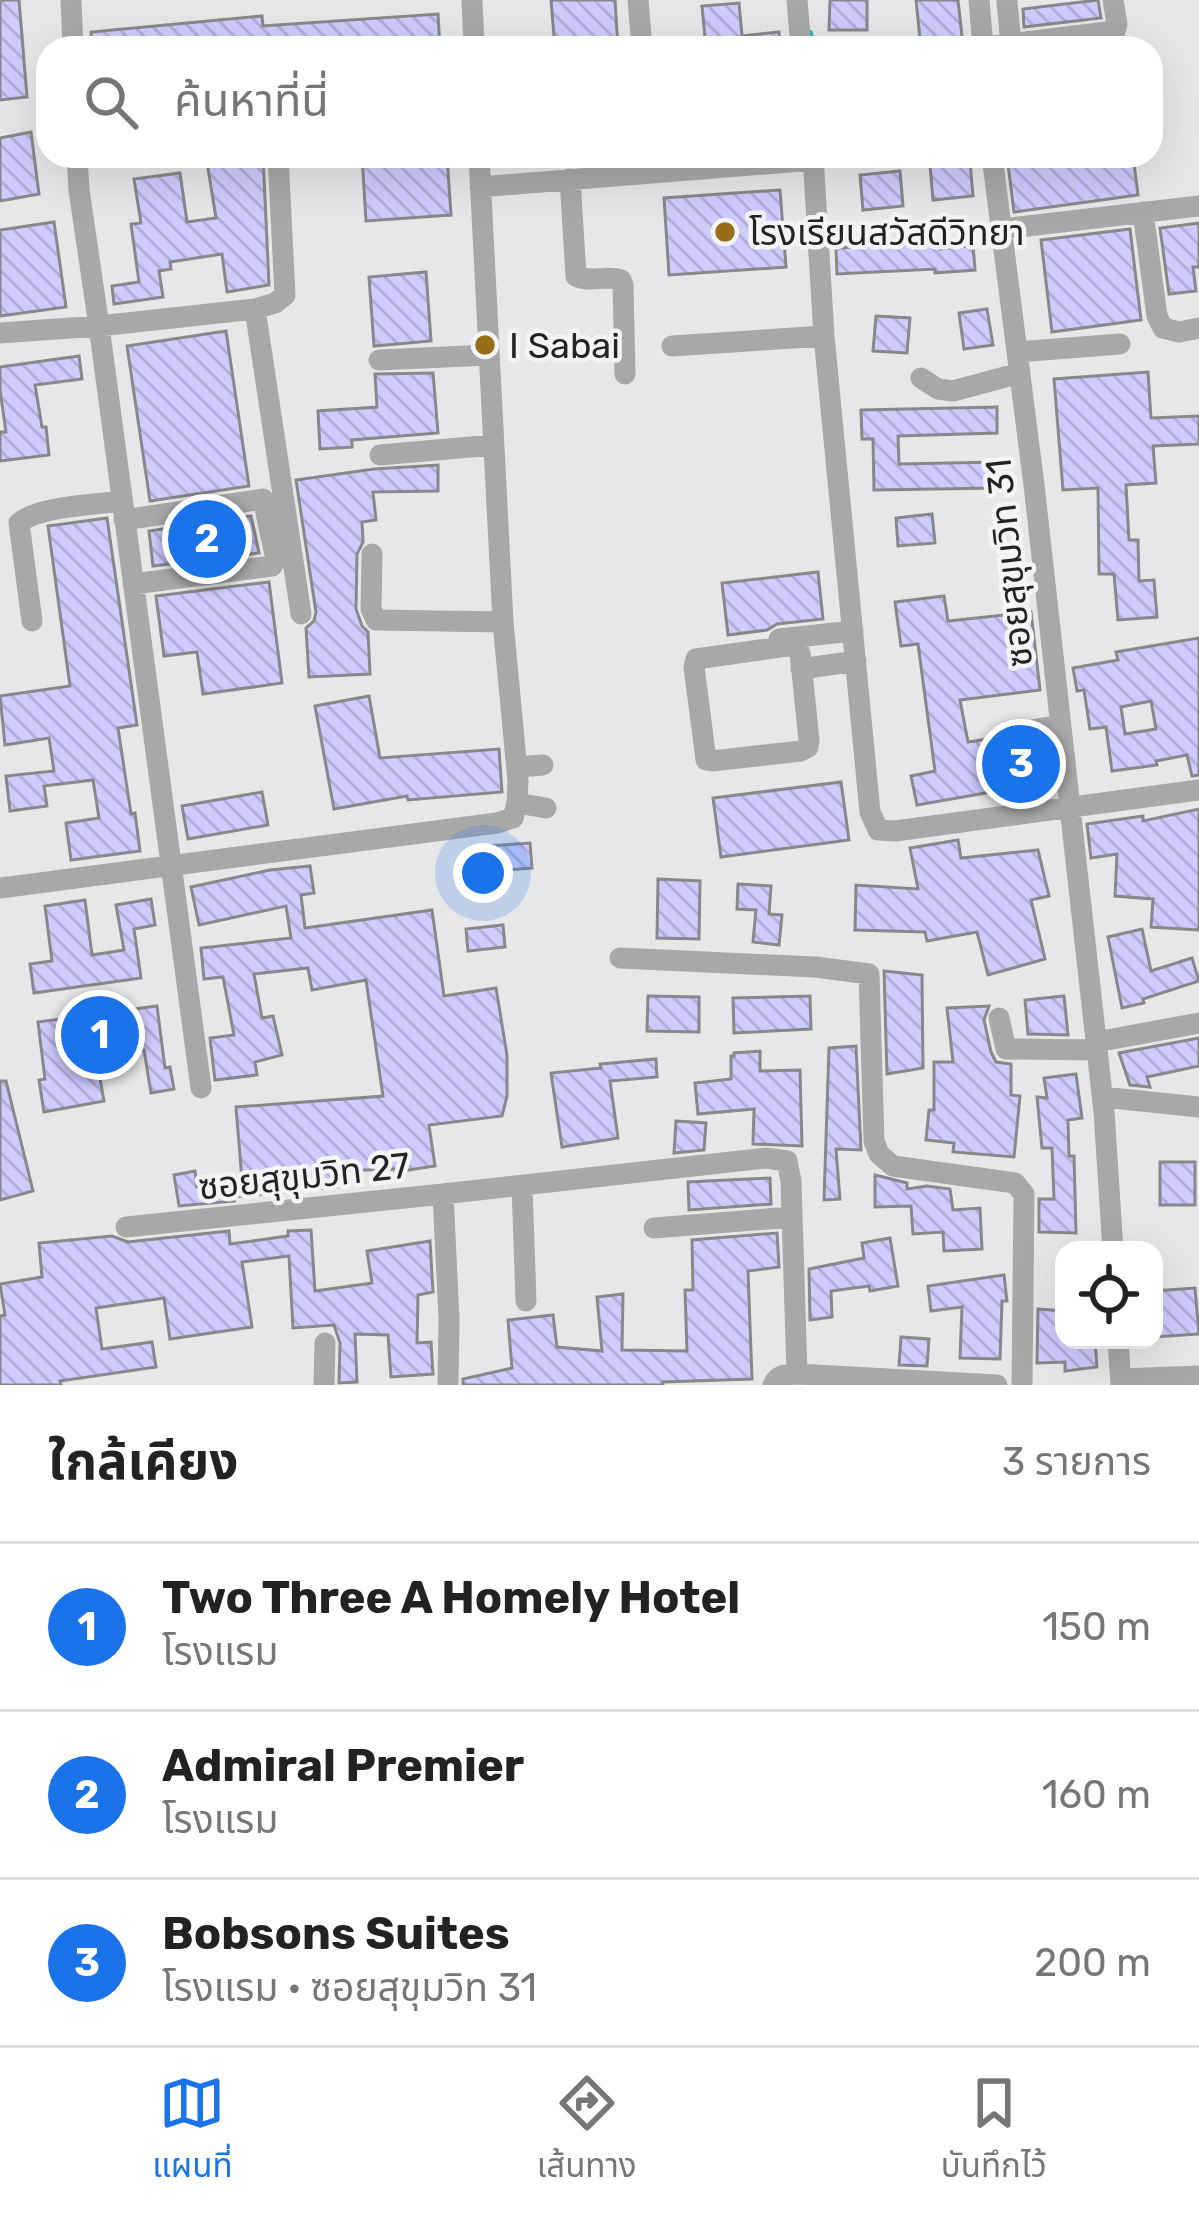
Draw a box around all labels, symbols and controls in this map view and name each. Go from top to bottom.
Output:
search box [36,36,1163,168]
icon: search [78,69,144,135]
text: ค้นหาที่นี่ [174,74,329,127]
place label: โรงเรียนสวัสดีวิทยา [749,211,1025,254]
marker: โรงเรียนสวัสดีวิทยา [712,219,738,245]
place label: I Sabai [509,324,620,367]
marker: I Sabai [472,332,498,358]
street label: ซอยสุขุมวิท 31 [977,457,1041,669]
pin: 2 [168,494,246,584]
pin: 3 [982,719,1060,809]
your location [453,843,513,903]
pin: 1 [61,990,139,1080]
street label: ซอยสุขุมวิท 27 [196,1144,412,1208]
map controls [1055,1241,1163,1349]
button: locate [1055,1241,1163,1349]
text: ใกล้เคียง [48,1431,238,1492]
text: 3 รายการ [1002,1439,1151,1485]
text: Two Three A Homely Hotel [162,1571,740,1624]
text: 1 [77,1604,97,1650]
text: 150 m [1042,1604,1151,1650]
text: โรงแรม [162,1629,278,1675]
text: Admiral Premier [162,1739,524,1792]
text: 2 [74,1772,100,1818]
text: 160 m [1042,1772,1151,1818]
text: โรงแรม [162,1797,278,1843]
text: Bobsons Suites [162,1907,510,1960]
text: 3 [74,1940,100,1986]
text: 200 m [1034,1940,1151,1986]
text: โรงแรม · ซอยสุขุมวิท 31 [162,1965,537,2011]
tab: แผนที่ [152,2070,233,2192]
tab: เส้นทาง [537,2070,637,2192]
tab: บันทึกไว้ [941,2070,1047,2192]

